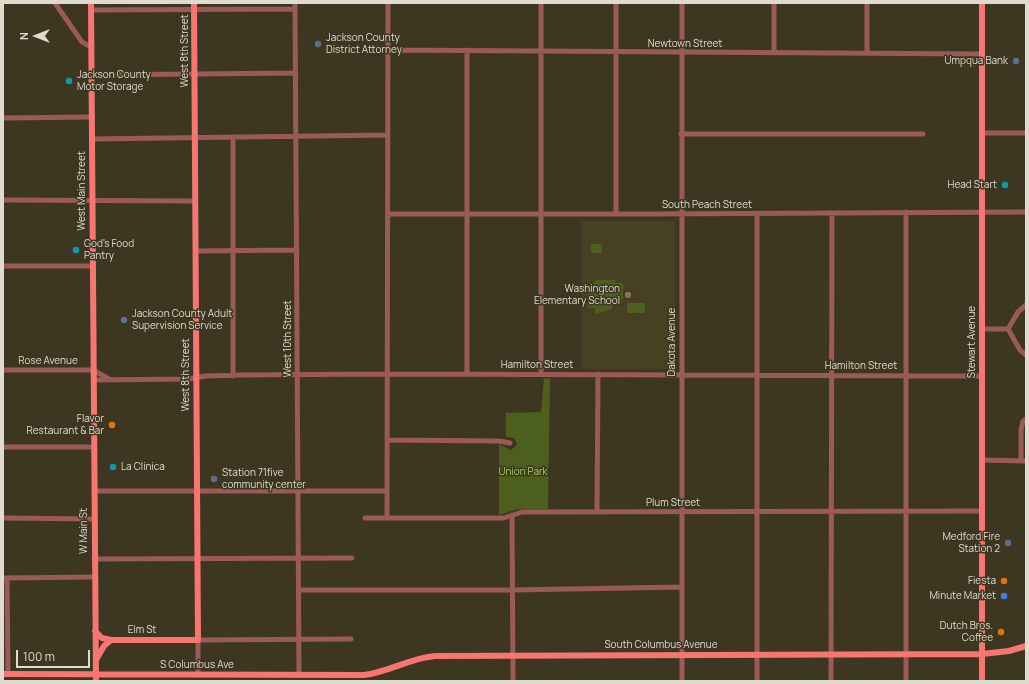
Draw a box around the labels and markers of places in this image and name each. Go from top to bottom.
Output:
place label: Jackson County District Attorney [326,32,402,56]
marker: Jackson County District Attorney [313,39,323,49]
place label: Umpqua Bank [945,55,1008,67]
marker: Umpqua Bank [1011,56,1021,66]
place label: Jackson County Motor Storage [77,69,151,92]
marker: Jackson County Motor Storage [64,76,74,86]
place label: Head Start [948,179,997,191]
marker: Head Start [1000,180,1010,190]
place label: God's Food Pantry [84,238,134,262]
marker: God's Food Pantry [71,245,81,255]
place label: Washington Elementary School [534,283,620,306]
marker: Washington Elementary School [623,290,633,300]
place label: Jackson County Adult Supervision Service [132,308,232,332]
marker: Jackson County Adult Supervision Service [119,315,129,325]
place label: Flavor Restaurant & Bar [26,413,104,436]
marker: Flavor Restaurant & Bar [107,420,117,430]
place label: La Clinica [121,461,165,473]
marker: La Clinica [108,462,118,472]
place label: Station 71five community center [222,467,306,490]
marker: Station 71five community center [209,474,219,484]
place label: Medford Fire Station 2 [942,531,1000,554]
marker: Medford Fire Station 2 [1003,538,1013,548]
place label: Fiesta [968,575,996,587]
marker: Fiesta [999,576,1009,586]
place label: Minute Market [929,590,996,602]
marker: Minute Market [999,591,1009,601]
place label: Dutch Bros. Coffee [940,620,993,644]
marker: Dutch Bros. Coffee [996,627,1006,637]

